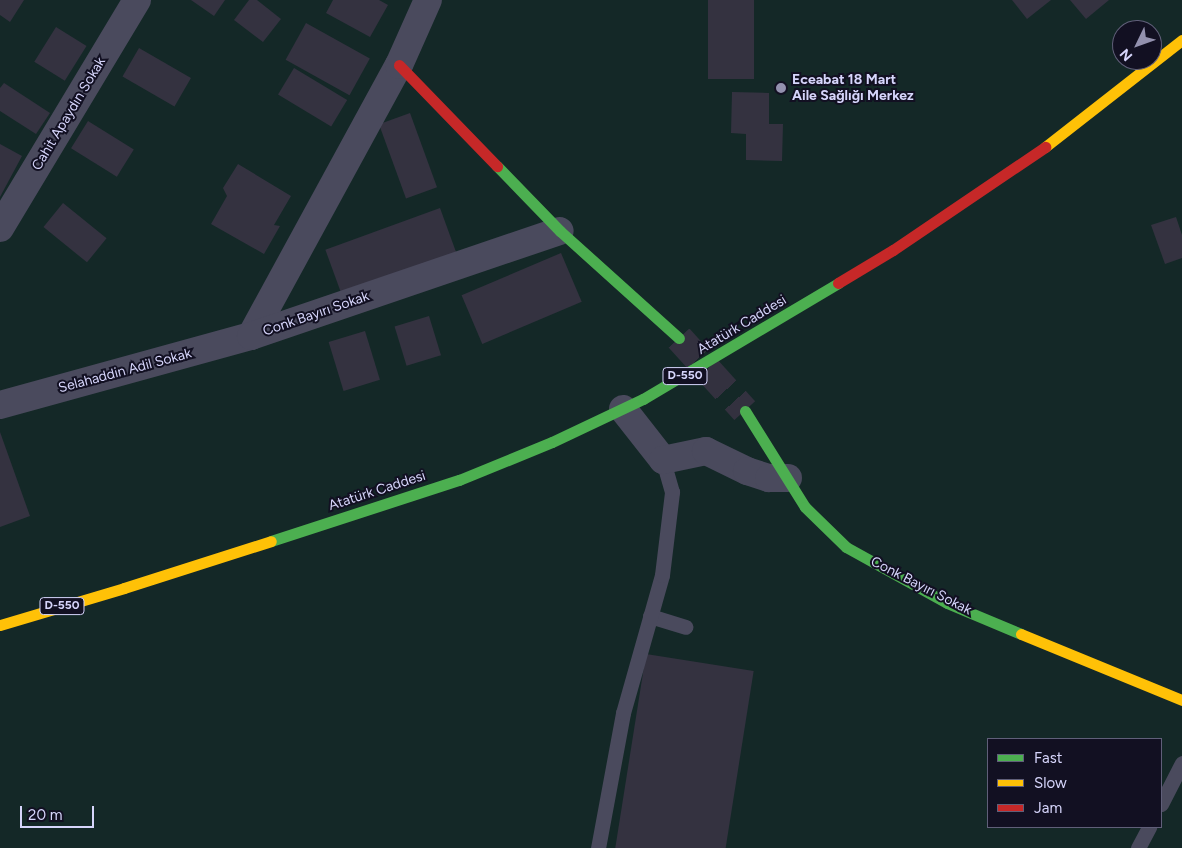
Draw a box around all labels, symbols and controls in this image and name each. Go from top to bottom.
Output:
north arrow [1112,20,1162,70]
text: N [1116,45,1136,64]
street label: Cahit Apaydın Sokak [29,54,109,174]
place label: Eceabat 18 Mart Aile Sağlığı Merkez [792,72,914,104]
marker: Eceabat 18 Mart Aile Sağlığı Merkez [774,81,788,95]
street label: Conk Bayırı Sokak [261,288,371,340]
street label: Atatürk Caddesi [694,292,790,358]
street label: Selahaddin Adil Sokak [57,345,193,397]
road number: D-550 [661,366,709,386]
street label: Atatürk Caddesi [326,467,428,515]
street label: Conk Bayırı Sokak [868,553,974,619]
road number: D-550 [38,596,86,616]
legend [987,738,1162,828]
text: Fast [1034,749,1062,767]
text: Slow [1034,774,1067,792]
scale bar [22,796,96,828]
text: Jam [1034,799,1062,817]
text: 20 m [28,806,62,824]

